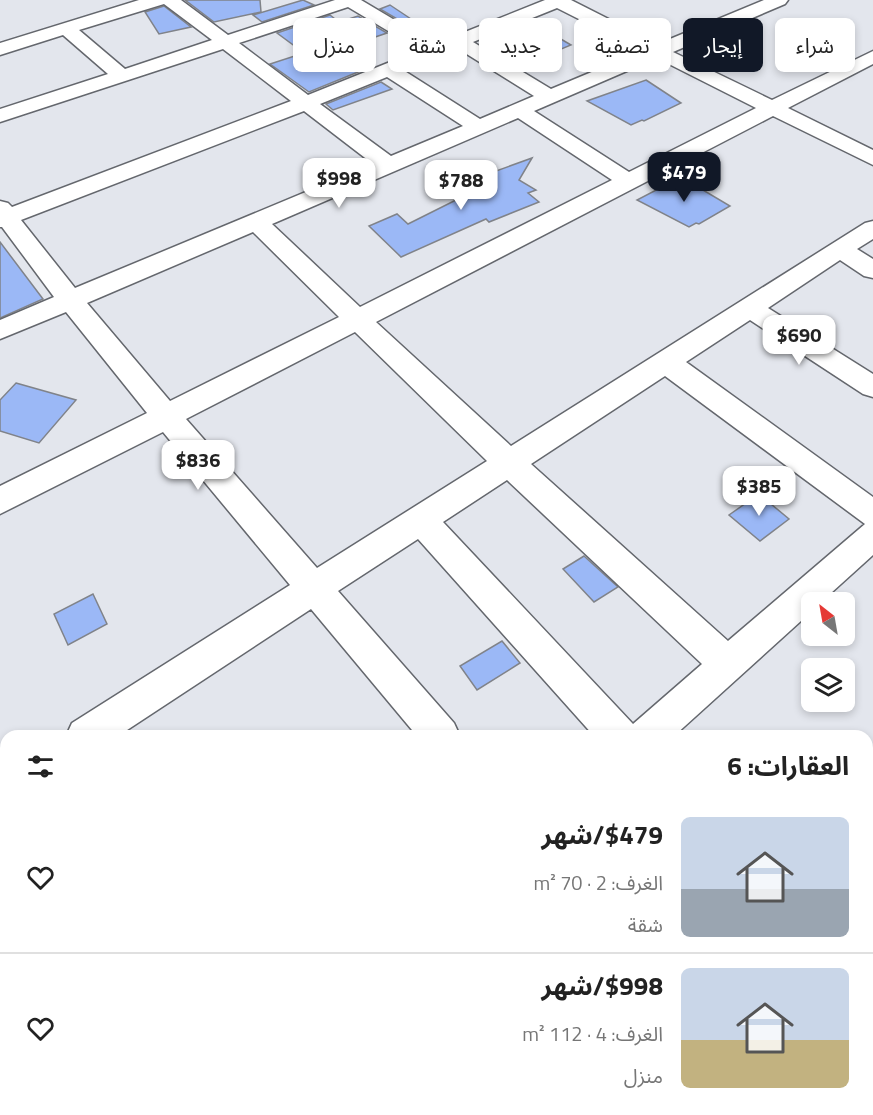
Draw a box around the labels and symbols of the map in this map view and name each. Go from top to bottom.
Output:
pin: $479 [648,152,720,203]
pin: $998 [303,158,375,209]
pin: $788 [425,160,497,211]
pin: $690 [763,315,835,366]
pin: $836 [162,440,234,491]
pin: $385 [723,466,795,517]
north arrow [801,592,855,646]

